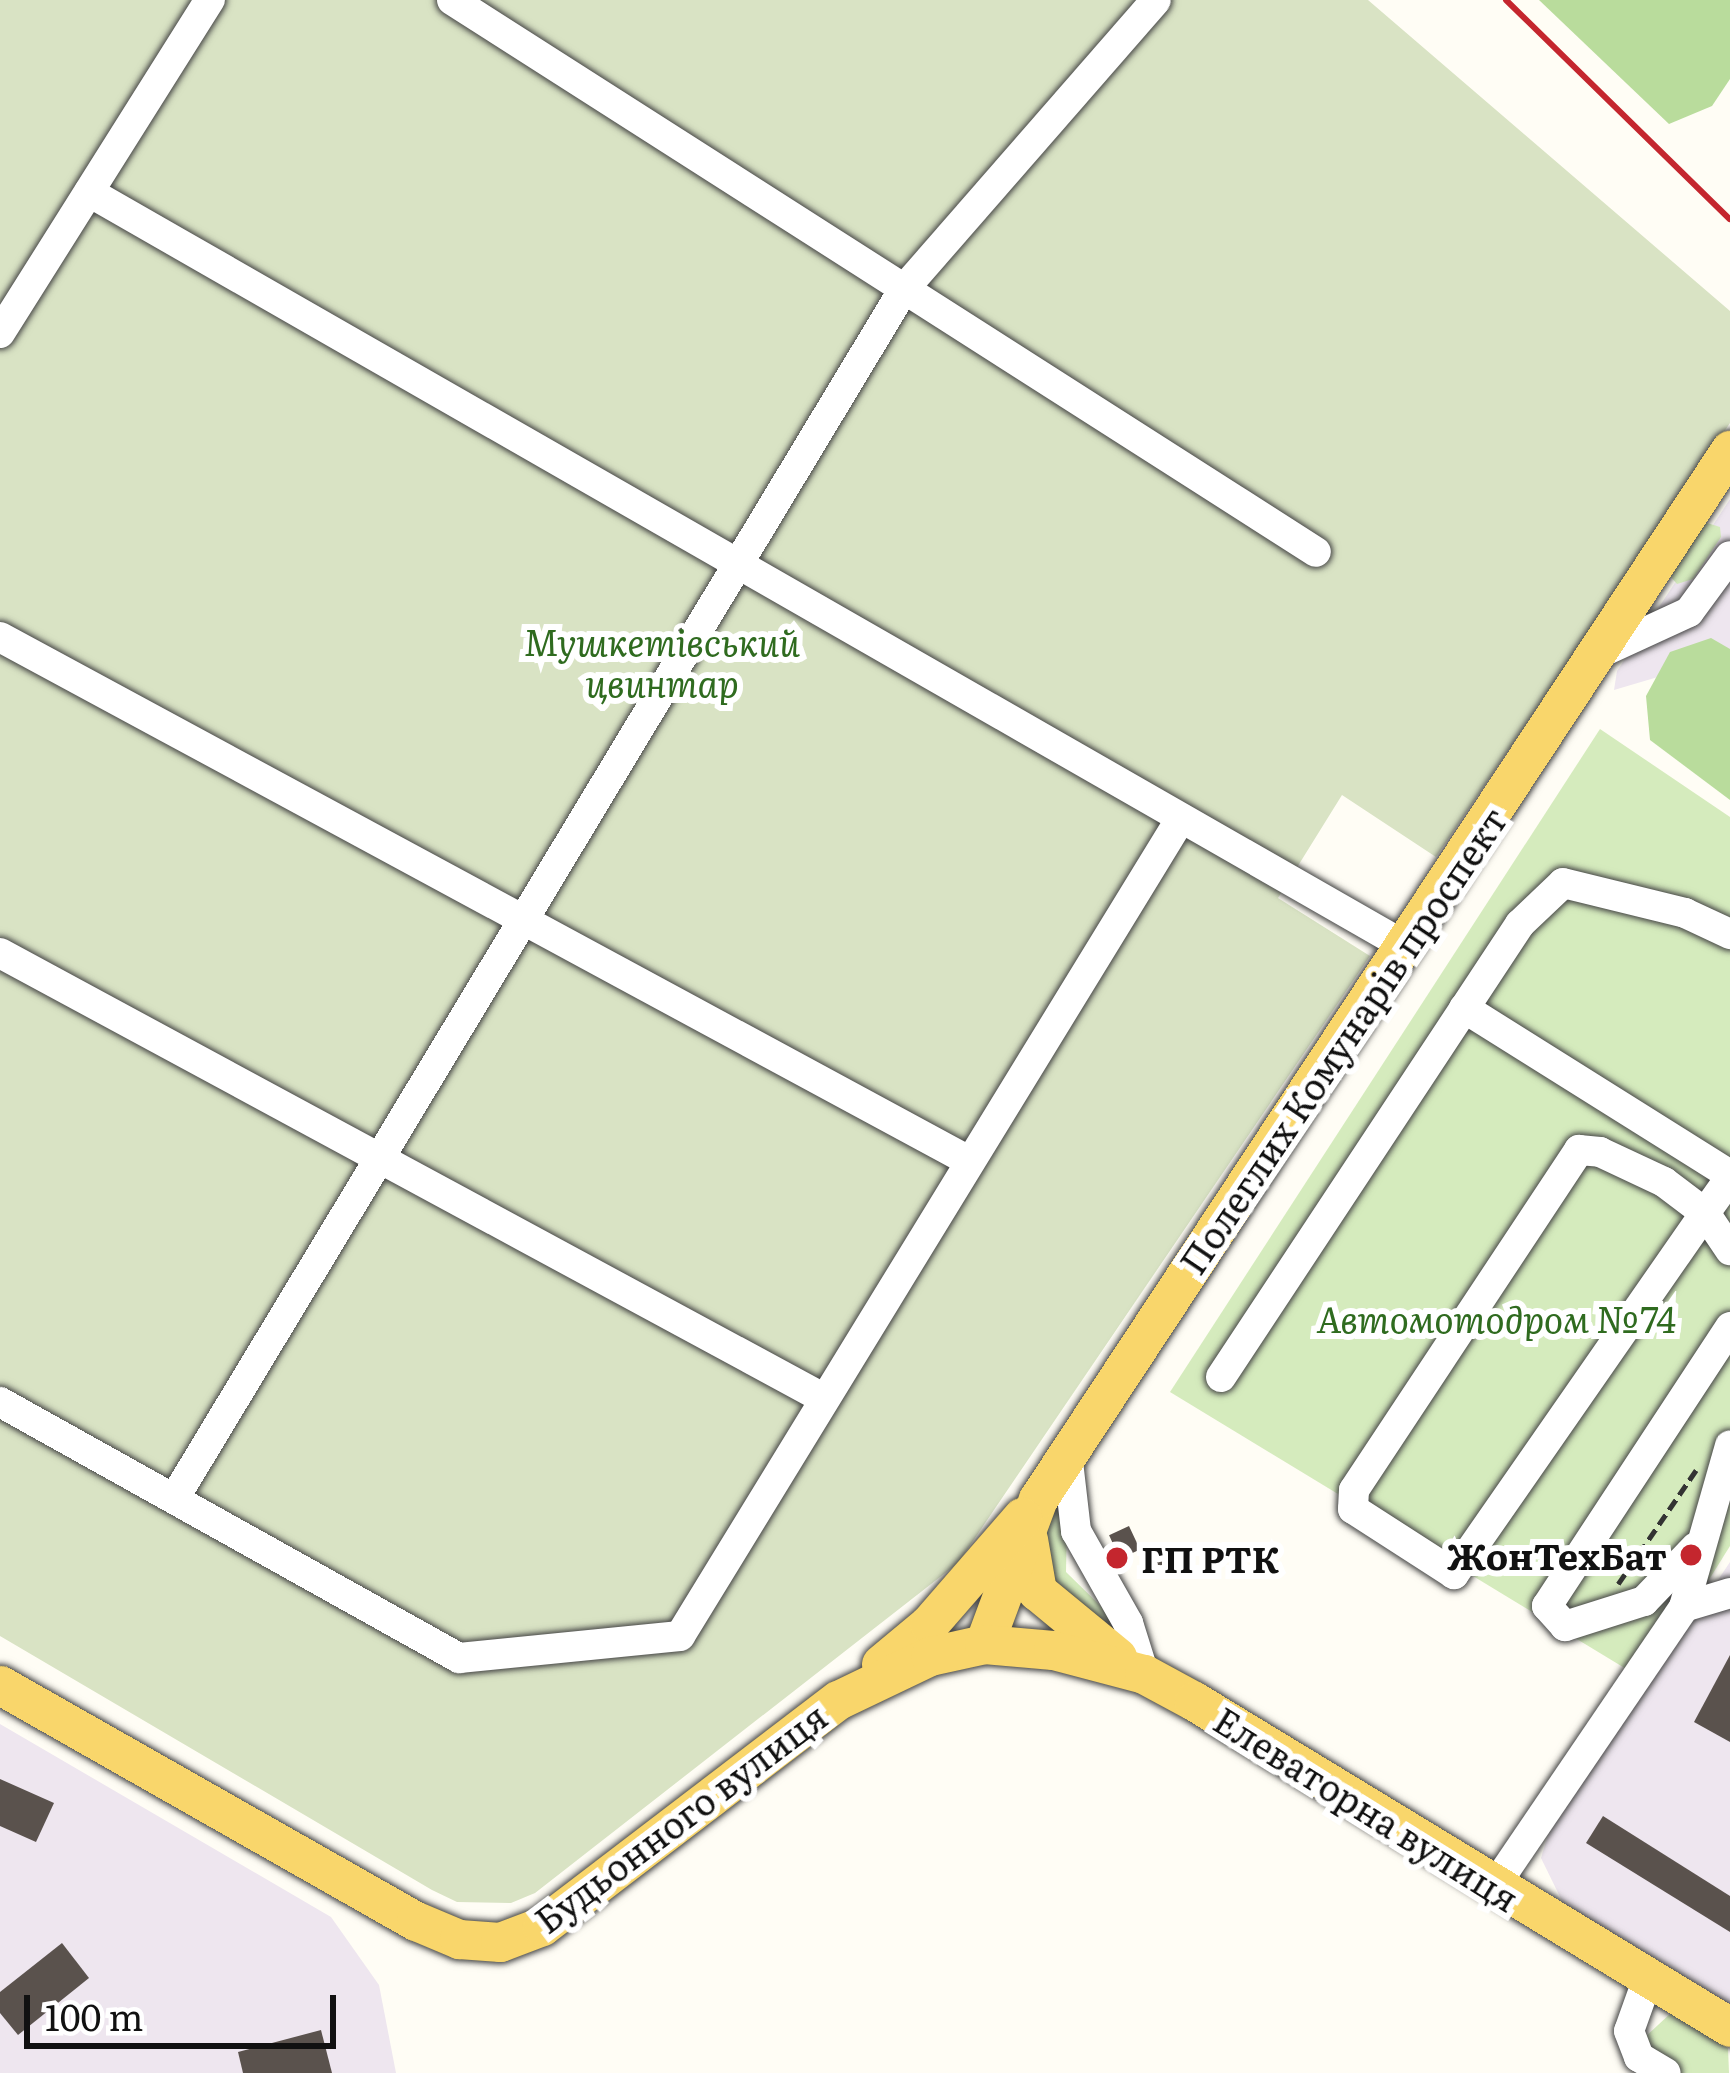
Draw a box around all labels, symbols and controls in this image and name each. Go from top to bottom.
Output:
park label: Мушкетівський цвинтар [524,618,800,703]
street label: Полеглих Комунарів проспект [1169,799,1515,1281]
park label: Автомотодром №74 [1316,1296,1676,1340]
place label: ЖонТехБат [1447,1533,1667,1577]
place label: ГП РТК [1141,1536,1279,1580]
marker: ЖонТехБат [1678,1542,1704,1568]
marker: ГП РТК [1104,1545,1130,1571]
street label: Будьонного вулиця [526,1693,834,1941]
street label: Елеваторна вулиця [1207,1697,1527,1919]
scale bar [30,1971,342,2045]
text: 100 m [45,1989,143,2042]

